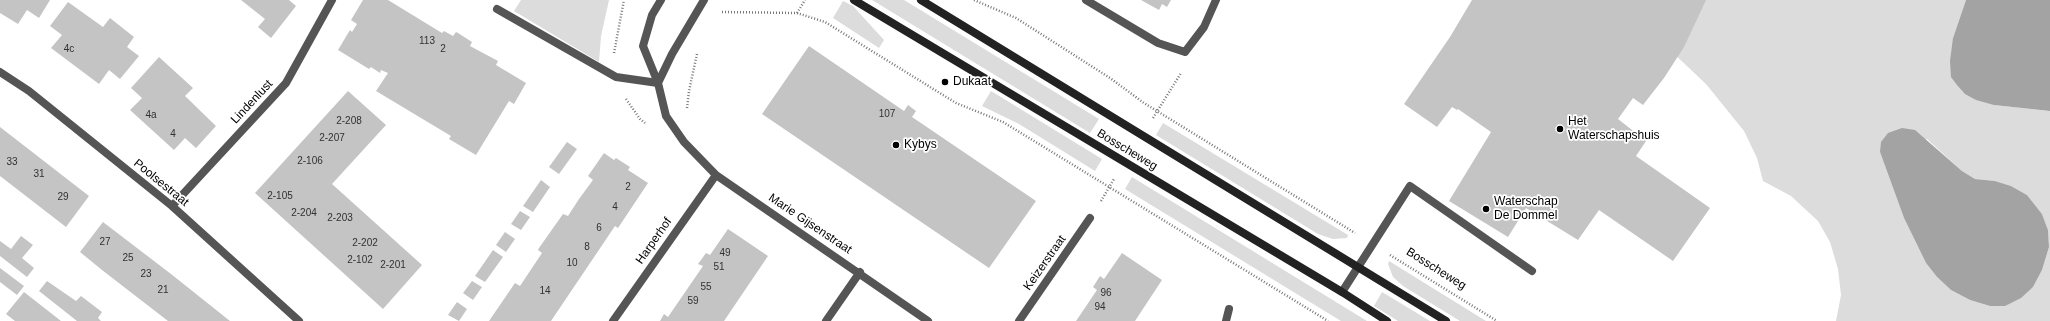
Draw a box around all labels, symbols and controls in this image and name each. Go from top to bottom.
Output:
house number: 113 [419,35,435,47]
house number: 4c [64,43,74,55]
house number: 2 [440,43,446,55]
place label: Dukaat [953,75,991,89]
street label: Lindenlust [228,77,276,127]
marker: Dukaat [940,77,950,87]
house number: 107 [879,108,895,120]
house number: 4a [145,109,157,121]
house number: 2-208 [336,115,362,127]
place label: Het Waterschapshuis [1568,115,1660,143]
marker: Het Waterschapshuis [1555,124,1565,134]
street label: Bosscheweg [1094,126,1160,174]
house number: 4 [170,128,176,140]
house number: 2-207 [319,132,345,144]
place label: Kybys [904,138,937,152]
marker: Kybys [891,140,901,150]
house number: 2-106 [297,155,323,167]
house number: 33 [6,156,18,168]
street label: Poolsestraat [131,156,191,210]
house number: 31 [33,168,45,180]
house number: 2 [625,181,631,193]
house number: 2-105 [267,190,293,202]
house number: 29 [57,191,69,203]
street label: Marie Gijsenstraat [766,191,854,257]
place label: Waterschap De Dommel [1494,195,1558,223]
house number: 4 [612,201,618,213]
marker: Waterschap De Dommel [1481,204,1491,214]
house number: 2-204 [291,207,317,219]
house number: 2-203 [327,212,353,224]
street label: Harperhof [633,215,675,267]
house number: 6 [596,222,602,234]
street label: Keizerstraat [1021,233,1069,293]
house number: 27 [99,236,111,248]
house number: 2-202 [352,237,378,249]
house number: 8 [584,241,590,253]
street label: Bosscheweg [1403,245,1469,293]
house number: 49 [719,247,731,259]
house number: 25 [122,252,134,264]
house number: 2-102 [347,254,373,266]
house number: 10 [566,257,578,269]
house number: 2-201 [380,259,406,271]
house number: 51 [713,261,725,273]
house number: 23 [140,268,152,280]
house number: 55 [700,281,712,293]
house number: 21 [157,284,169,296]
house number: 14 [539,285,551,297]
house number: 96 [1100,287,1112,299]
house number: 59 [687,295,699,307]
house number: 94 [1094,301,1106,313]

